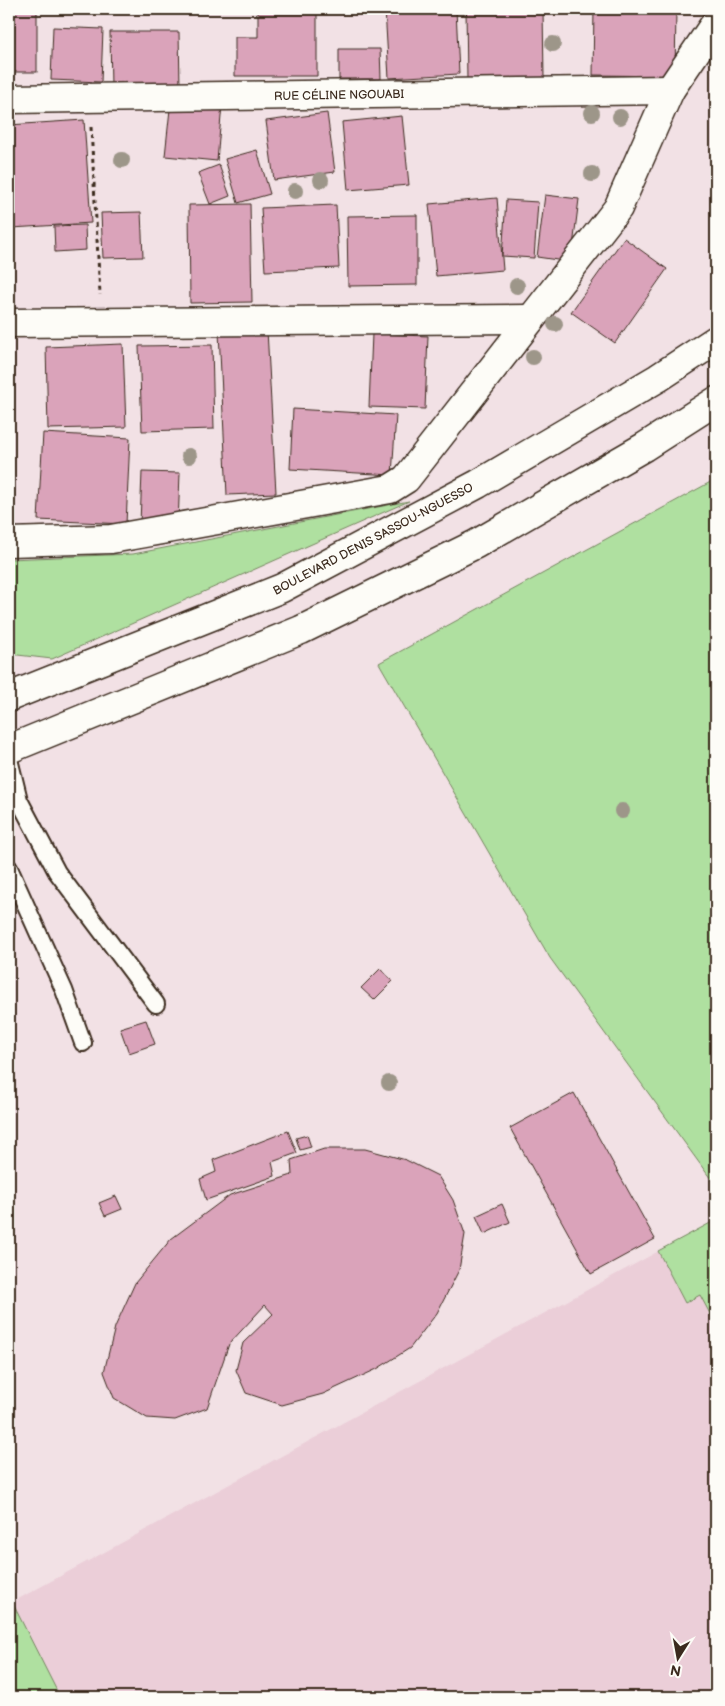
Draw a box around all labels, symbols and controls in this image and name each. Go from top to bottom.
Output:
street label: RUE CÉLINE NGOUABI [274,86,405,104]
street label: BOULEVARD DENIS SASSOU-NGUESSO [271,480,476,599]
north arrow [652,1634,702,1684]
text: N [669,1661,682,1680]

